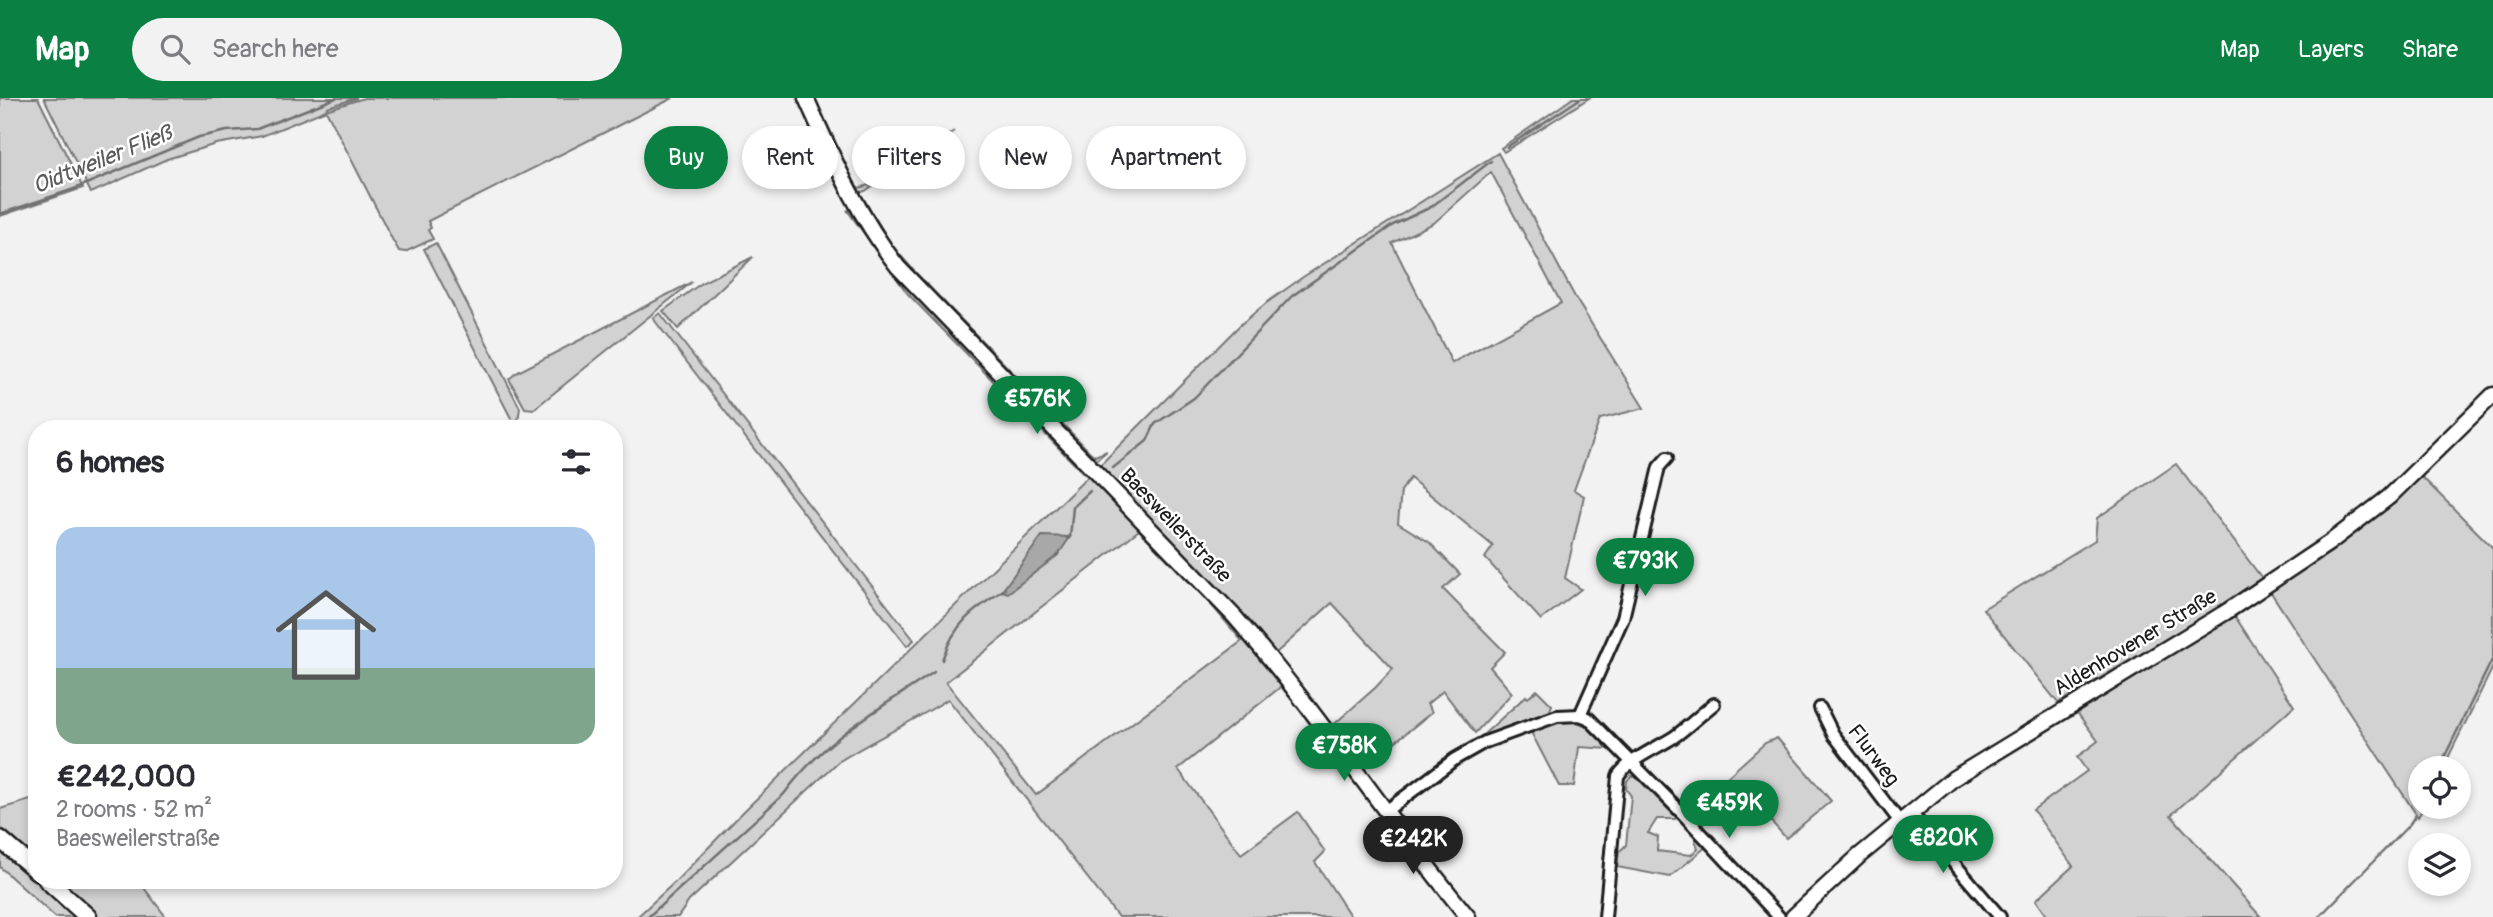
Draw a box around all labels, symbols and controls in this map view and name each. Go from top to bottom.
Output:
search box [132,18,622,81]
text: Map [35,29,90,70]
icon: search [156,30,194,68]
text: Search here [212,33,339,65]
text: Map [2220,35,2260,64]
text: Layers [2298,35,2364,64]
text: Share [2402,35,2458,64]
water label: Oidtweiler Fließ [28,117,178,201]
chip: Buy [644,126,728,189]
chip: Rent [742,126,838,189]
chip: Filters [852,126,965,189]
chip: New [979,126,1072,189]
chip: Apartment [1086,126,1246,189]
pin: €576K [988,376,1086,436]
text: €576K [1003,384,1071,413]
icon: filters [557,443,595,481]
text: 6 homes [56,444,164,481]
street label: Baesweilerstraße [1114,462,1238,589]
pin: €793K [1596,538,1694,598]
text: €793K [1612,546,1678,575]
icon: home [263,572,389,698]
street label: Aldenhovener Straße [2049,583,2222,702]
street label: Flurweg [1842,719,1906,792]
pin: €758K [1295,724,1393,783]
text: €758K [1311,731,1377,760]
map controls [2408,756,2471,896]
button: locate [2408,756,2471,819]
text: €242,000 [56,758,196,795]
pin: €459K [1680,780,1778,840]
text: €459K [1696,788,1762,817]
text: 2 rooms · 52 m² [56,795,212,824]
pin: €242K [1364,816,1462,876]
pin: €820K [1894,816,1992,875]
text: €820K [1908,823,1978,852]
text: Baesweilerstraße [56,824,220,853]
text: €242K [1379,824,1447,853]
button: layers [2408,833,2471,896]

